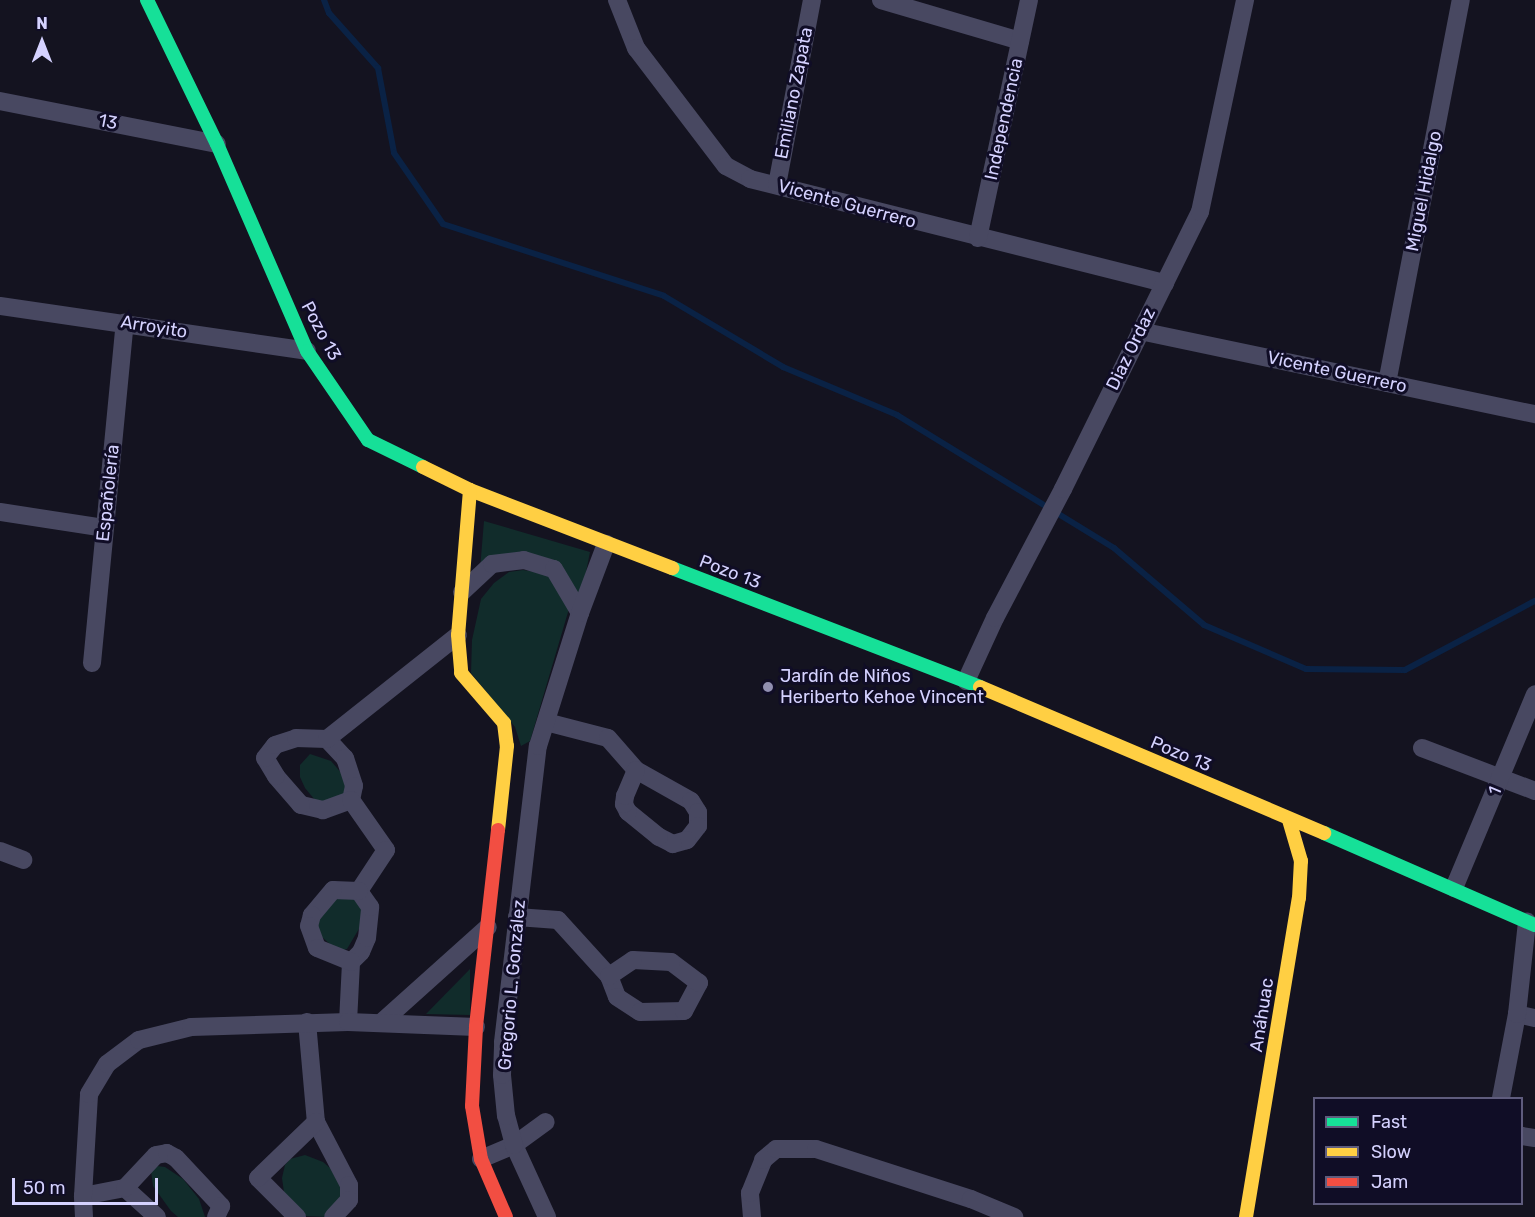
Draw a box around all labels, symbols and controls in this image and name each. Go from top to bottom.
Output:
north arrow [12,12,72,72]
text: N [36,14,48,33]
street label: Emiliano Zapata [771,25,817,161]
street label: Independencia [981,56,1027,182]
street label: 13 [97,110,119,134]
street label: Miguel Hidalgo [1402,129,1446,253]
street label: Vicente Guerrero [776,175,918,233]
street label: Pozo 13 [296,298,346,364]
street label: Diaz Ordaz [1102,304,1160,394]
street label: Arroyito [119,311,189,343]
street label: Vicente Guerrero [1265,347,1409,397]
street label: Españolería [92,443,124,543]
street label: Pozo 13 [696,550,764,594]
place label: Jardín de Niños Heriberto Kehoe Vincent [780,666,985,708]
marker: Jardín de Niños Heriberto Kehoe Vincent [761,680,775,694]
street label: Pozo 13 [1147,732,1215,776]
street label: 1 [1484,783,1506,799]
street label: Gregorio L. González [494,899,530,1071]
street label: Anáhuac [1245,976,1279,1054]
legend [1313,1097,1523,1205]
text: Fast [1371,1111,1407,1133]
text: Slow [1371,1141,1411,1163]
scale bar [15,1166,160,1204]
text: Jam [1371,1171,1408,1193]
text: 50 m [23,1177,66,1199]

